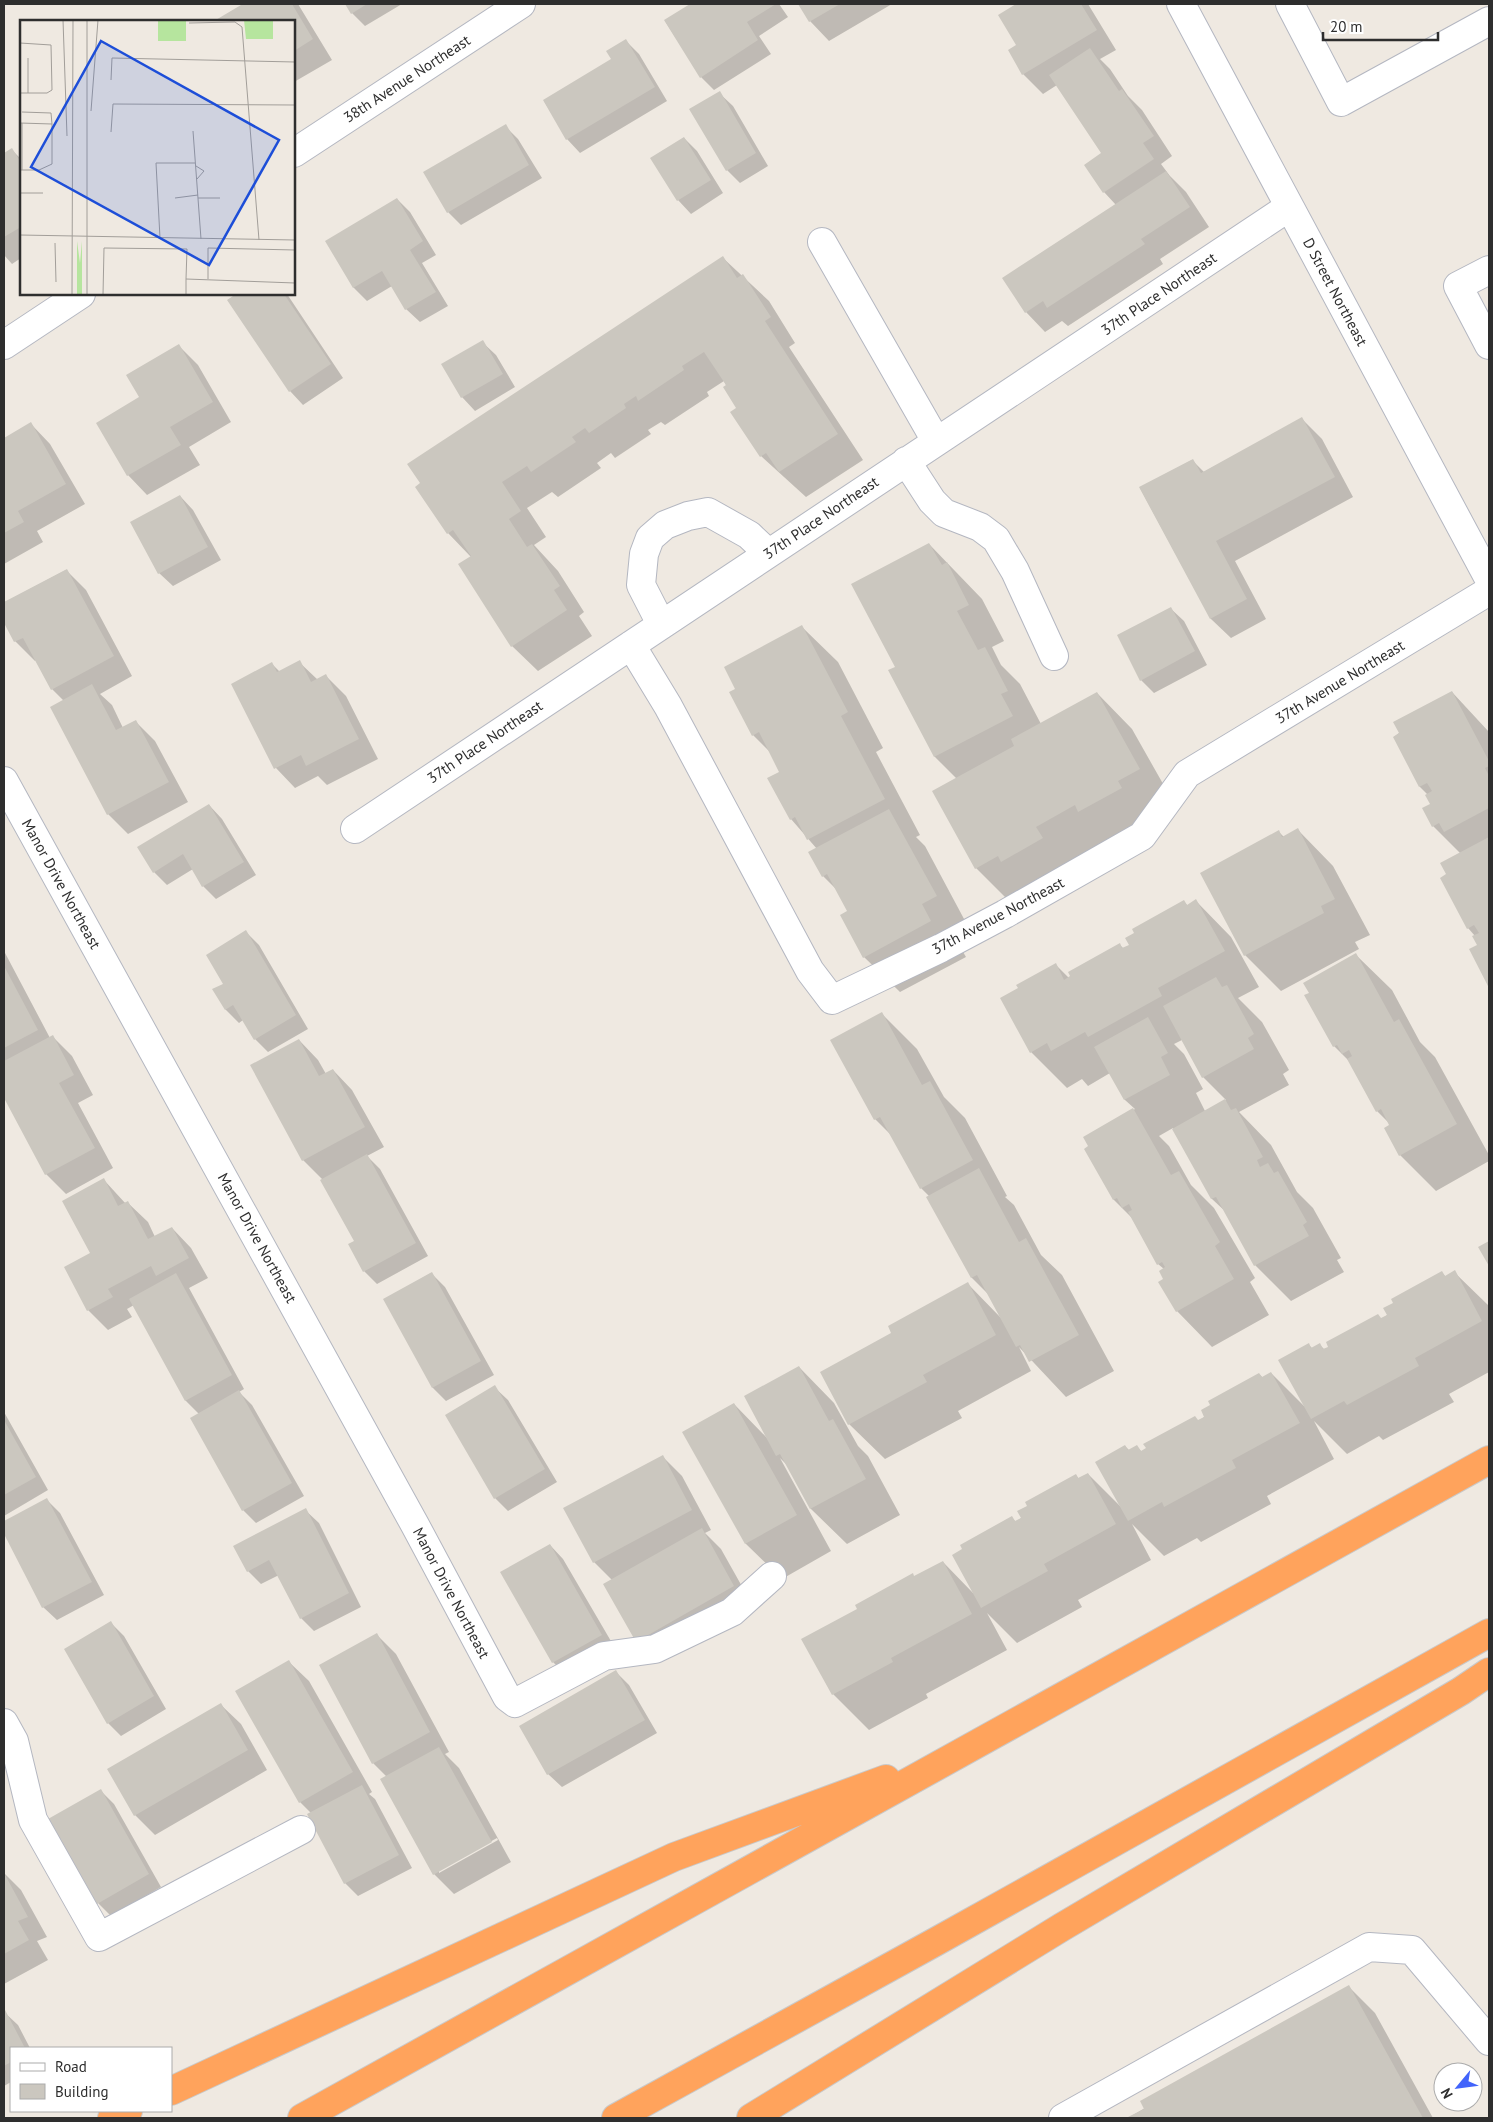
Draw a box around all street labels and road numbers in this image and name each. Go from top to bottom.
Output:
street label: 38th Avenue Northeast [340,30,474,127]
street label: D Street Northeast [1299,235,1372,349]
street label: 37th Place Northeast [1097,248,1220,339]
street label: 37th Place Northeast [759,472,882,563]
street label: 37th Avenue Northeast [1272,636,1408,728]
street label: 37th Place Northeast [423,696,546,787]
street label: Manor Drive Northeast [18,815,105,952]
street label: 37th Avenue Northeast [928,873,1067,958]
street label: Manor Drive Northeast [214,1169,301,1306]
street label: Manor Drive Northeast [409,1524,494,1662]

